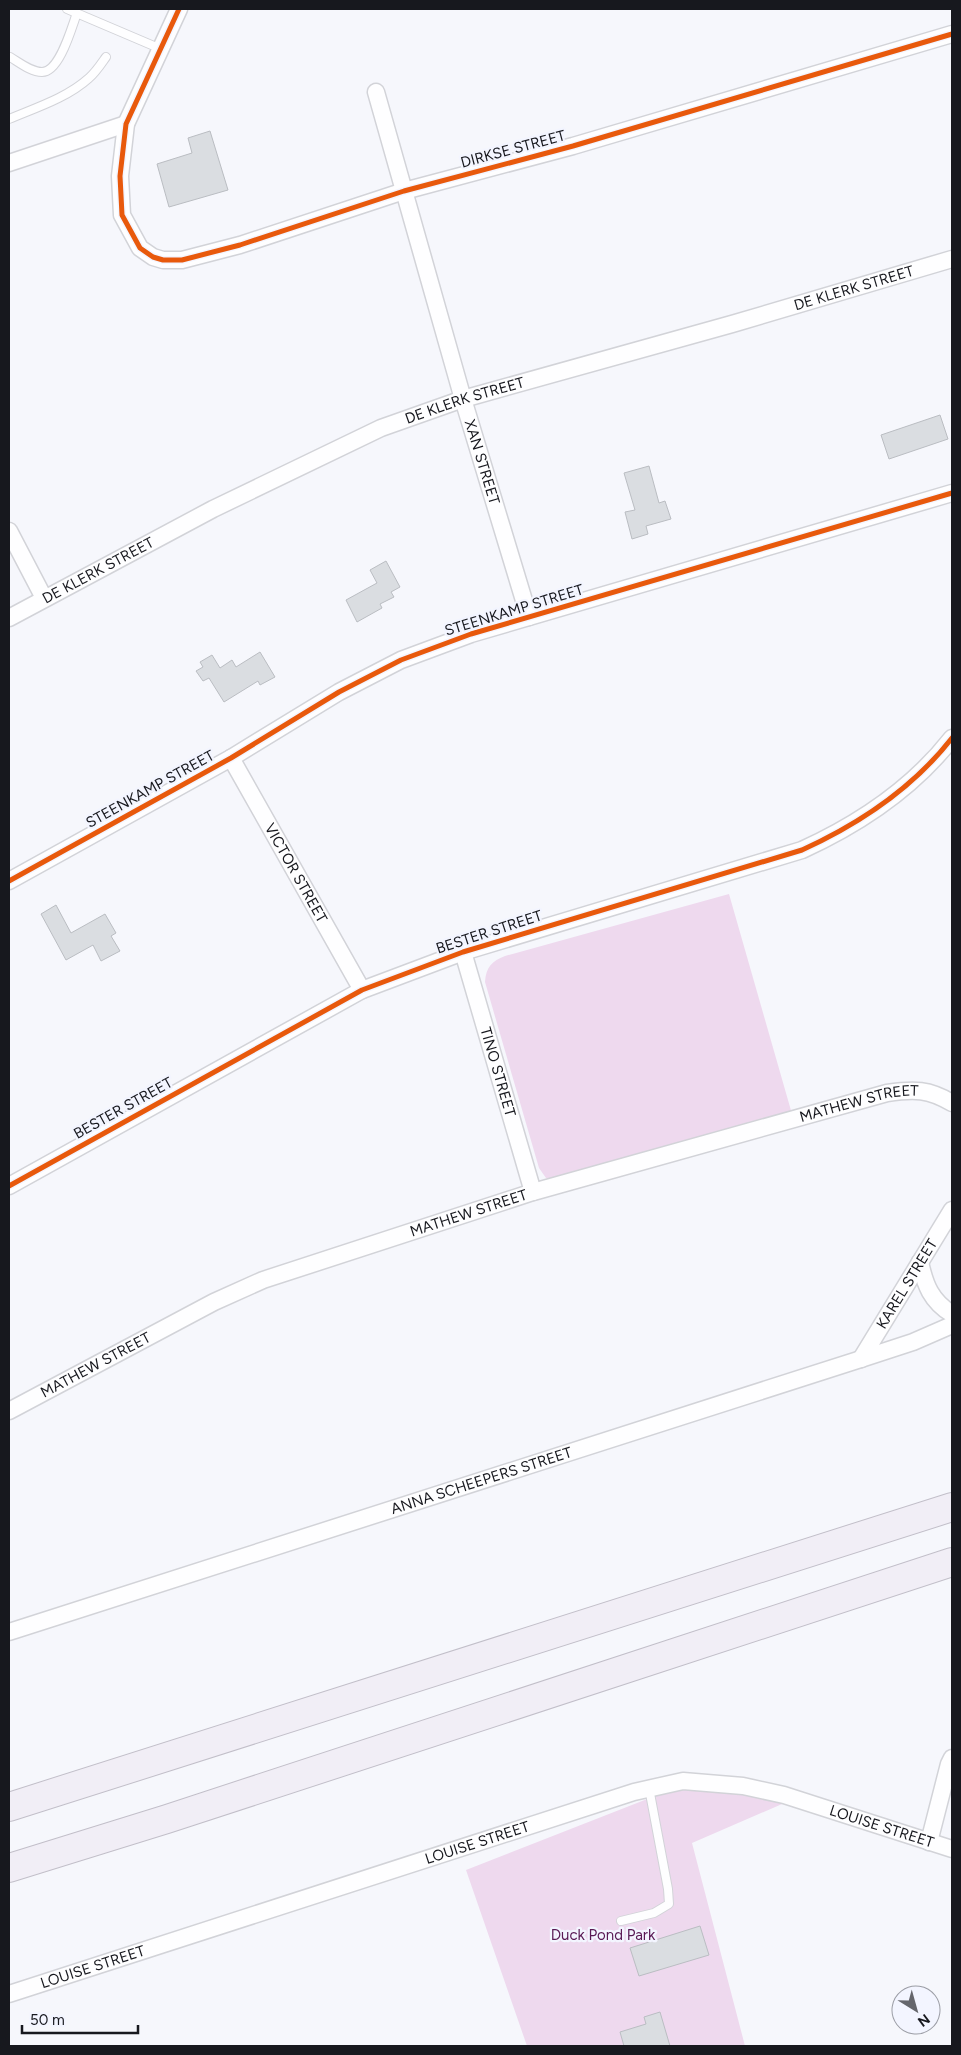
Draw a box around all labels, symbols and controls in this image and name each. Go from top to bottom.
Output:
street label: DIRKSE STREET [459,126,568,172]
street label: DE KLERK STREET [792,262,916,314]
street label: DE KLERK STREET [403,373,527,428]
street label: XAN STREET [461,418,504,507]
street label: DE KLERK STREET [39,533,158,608]
street label: STEENKAMP STREET [442,580,586,640]
street label: STEENKAMP STREET [83,746,218,832]
street label: VICTOR STREET [261,820,331,926]
street label: BESTER STREET [434,906,545,958]
street label: TINO STREET [476,1025,520,1120]
street label: BESTER STREET [70,1073,176,1143]
street label: MATHEW STREET [797,1082,920,1126]
street label: MATHEW STREET [408,1185,530,1241]
street label: KAREL STREET [873,1235,942,1332]
street label: MATHEW STREET [37,1328,154,1402]
street label: ANNA SCHEEPERS STREET [388,1443,575,1518]
street label: LOUISE STREET [827,1801,937,1852]
street label: LOUISE STREET [423,1817,532,1868]
park label: Duck Pond Park [551,1926,656,1944]
street label: LOUISE STREET [38,1941,148,1992]
north arrow [891,1985,941,2035]
scale bar [22,2002,139,2034]
text: N [914,2010,933,2030]
text: 50 m [30,2011,65,2029]

